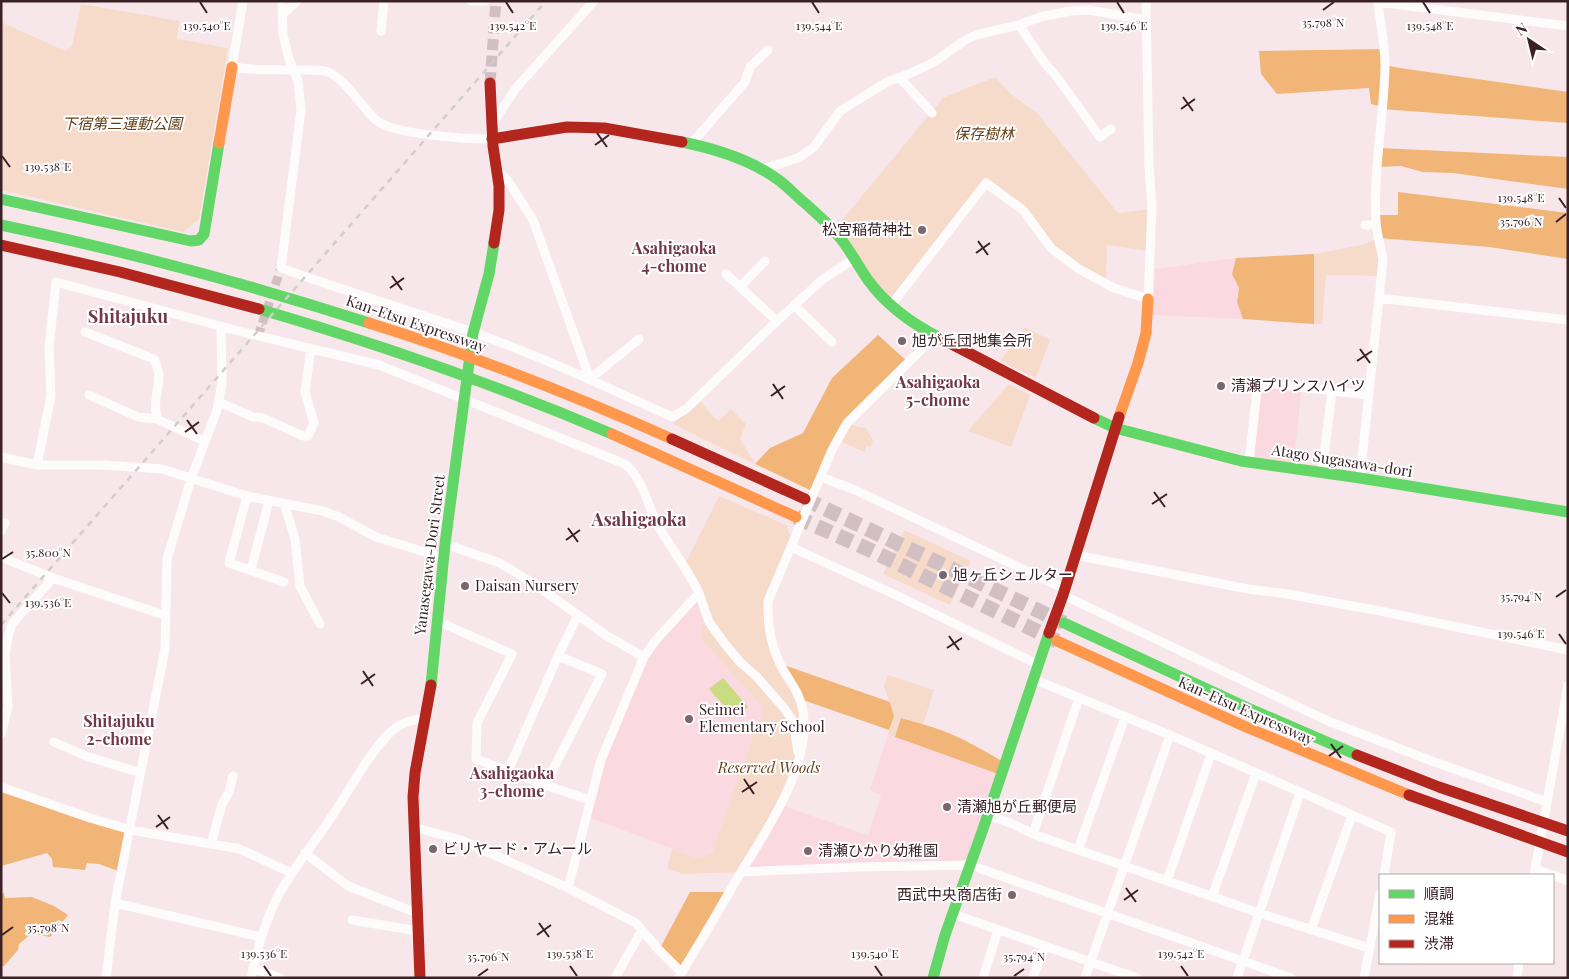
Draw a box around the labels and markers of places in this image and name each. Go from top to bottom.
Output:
place label: 松宮稲荷神社 [822,219,912,239]
marker: 松宮稲荷神社 [916,224,928,236]
place label: 旭が丘団地集会所 [912,330,1032,350]
marker: 旭が丘団地集会所 [896,335,908,347]
place label: 清瀬プリンスハイツ [1231,375,1365,395]
marker: 清瀬プリンスハイツ [1215,380,1227,392]
place label: 旭ヶ丘シェルター [953,564,1073,584]
marker: 旭ヶ丘シェルター [937,569,949,581]
place label: Daisan Nursery [475,575,579,595]
marker: Daisan Nursery [459,580,471,592]
place label: Seimei Elementary School [699,699,825,736]
marker: Seimei Elementary School [683,713,695,725]
place label: 清瀬旭が丘郵便局 [957,796,1077,816]
marker: 清瀬旭が丘郵便局 [941,801,953,813]
place label: ビリヤード・アムール [443,838,592,858]
place label: 清瀬ひかり幼稚園 [818,840,938,860]
marker: ビリヤード・アムール [427,843,439,855]
marker: 清瀬ひかり幼稚園 [802,845,814,857]
place label: 西武中央商店街 [897,884,1002,904]
marker: 西武中央商店街 [1006,889,1018,901]

